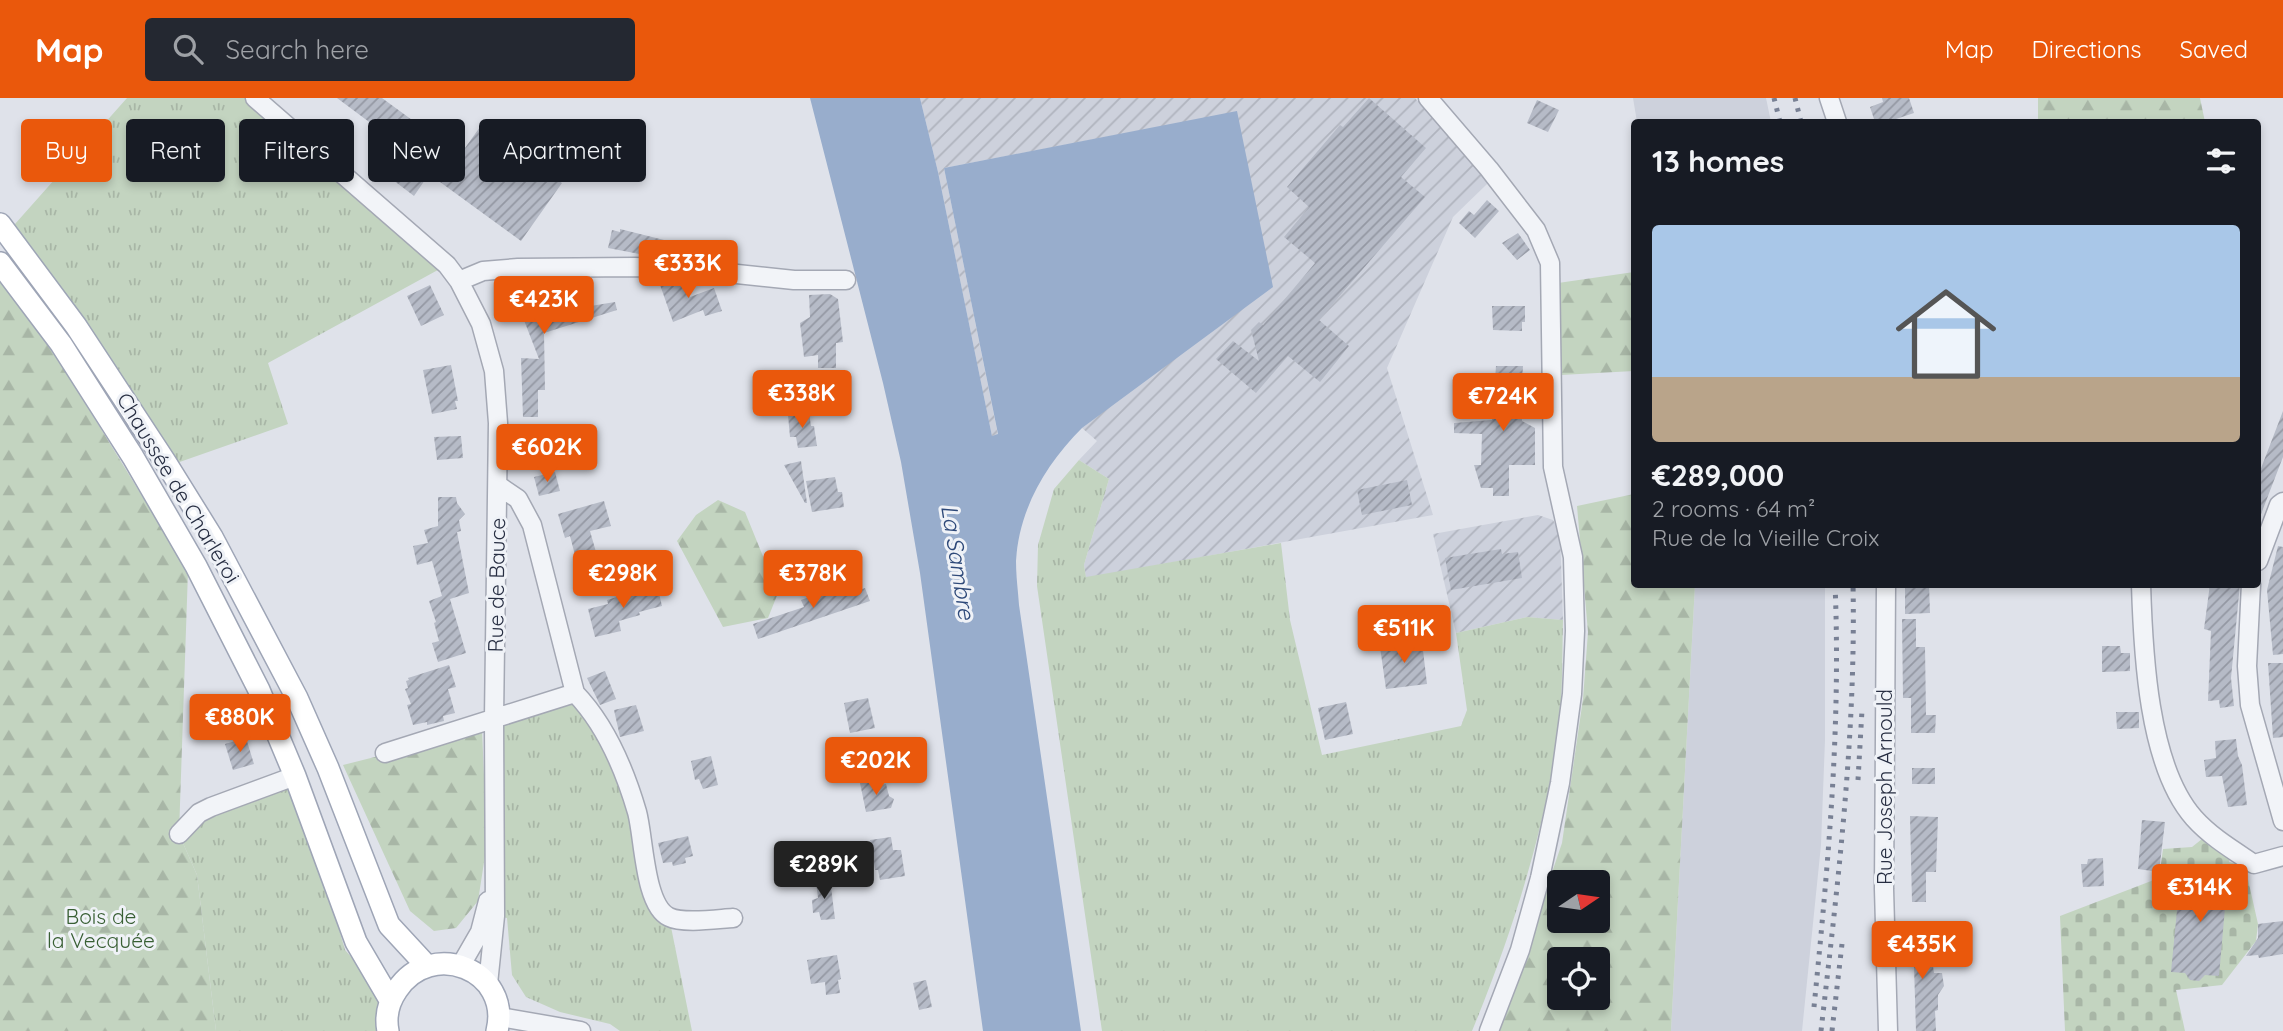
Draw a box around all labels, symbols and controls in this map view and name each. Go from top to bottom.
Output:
search box [145,18,635,81]
text: Map [35,29,103,70]
icon: search [169,30,207,68]
text: Search here [225,33,369,66]
text: Map [1945,34,1994,64]
text: Directions [2032,34,2142,64]
text: Saved [2180,34,2248,64]
chip: Buy [21,119,112,182]
chip: Rent [126,119,225,182]
chip: Filters [239,119,354,182]
chip: New [368,119,465,182]
chip: Apartment [479,119,646,182]
text: 13 homes [1652,142,1784,180]
icon: filters [2202,142,2240,180]
pin: €333K [639,240,737,300]
text: €333K [655,248,721,277]
icon: home [1883,271,2009,397]
pin: €423K [495,276,593,336]
text: €423K [510,284,578,313]
pin: €338K [753,370,851,430]
pin: €724K [1454,374,1552,433]
text: €338K [769,378,835,407]
text: €724K [1469,381,1537,410]
street label: Chaussée de Charleroi [112,388,246,587]
pin: €602K [498,424,596,484]
text: €602K [512,432,582,461]
text: €289,000 [1652,456,1784,494]
text: 2 rooms · 64 m² [1652,494,1815,523]
water label: La Sambre [935,503,982,622]
street label: Rue de Bauce [482,517,510,653]
text: Rue de la Vieille Croix [1652,523,1879,552]
pin: €298K [574,550,672,610]
pin: €378K [764,550,862,610]
text: €298K [589,558,657,587]
text: €378K [779,558,847,587]
pin: €511K [1355,606,1453,665]
text: €511K [1374,613,1434,642]
street label: Rue Joseph Arnould [1871,689,1897,885]
pin: €880K [191,694,289,754]
text: €880K [206,702,274,731]
pin: €202K [827,738,925,797]
text: €202K [841,745,911,774]
pin: €289K [775,842,873,901]
text: €289K [790,849,858,878]
pin: €314K [2151,864,2249,924]
north arrow [1547,870,1610,933]
map controls [1547,870,1610,1010]
text: €314K [2168,872,2232,901]
park label: Bois de la Vecquée [47,903,155,953]
pin: €435K [1873,922,1971,981]
text: €435K [1888,929,1956,958]
button: locate [1547,947,1610,1010]

